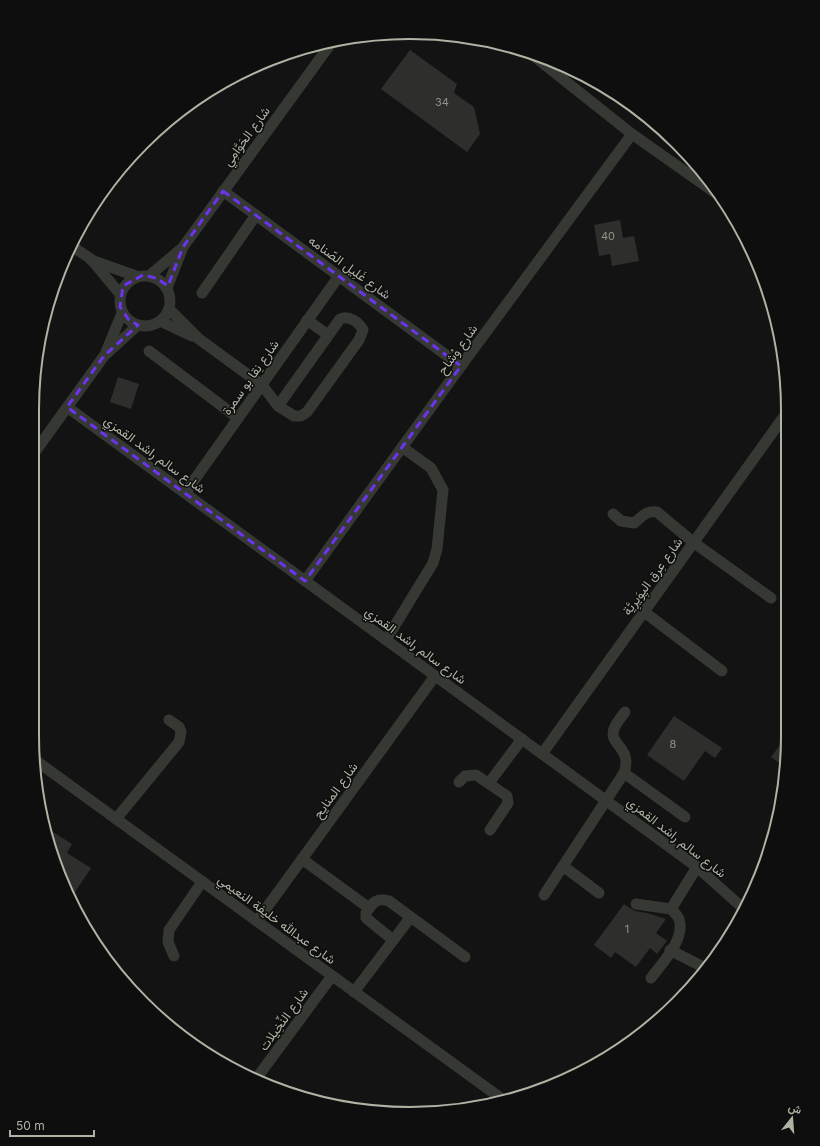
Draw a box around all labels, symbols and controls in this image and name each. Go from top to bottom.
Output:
house number: 34 [435,95,449,109]
street label: شارع الحَوَّامِي [219,103,275,171]
house number: 40 [601,229,615,243]
street label: شارع غَلِيل الصّنامه [305,232,394,304]
street label: شارع وُشاح [434,321,482,378]
street label: شارع نِقا بو سمرة [218,336,283,419]
street label: شارع سالم راشد القمزي [99,412,209,499]
street label: شارع عِرق اليِوَيرِيَّة [618,534,688,620]
street label: شارع سالم راشد القمزي [360,603,470,690]
house number: 8 [670,737,677,751]
street label: شارع المنايح [309,759,362,822]
street label: شارع سالم راشد القمزي [622,793,730,883]
street label: شارع عبدالله خليفة النعيمي [213,871,339,970]
house number: 1 [625,922,629,936]
street label: شارع النِّخِيلات [255,984,313,1055]
north arrow [772,1098,812,1138]
text: ش [787,1100,803,1117]
scale bar [10,1112,94,1138]
text: 50 m [16,1118,45,1133]

